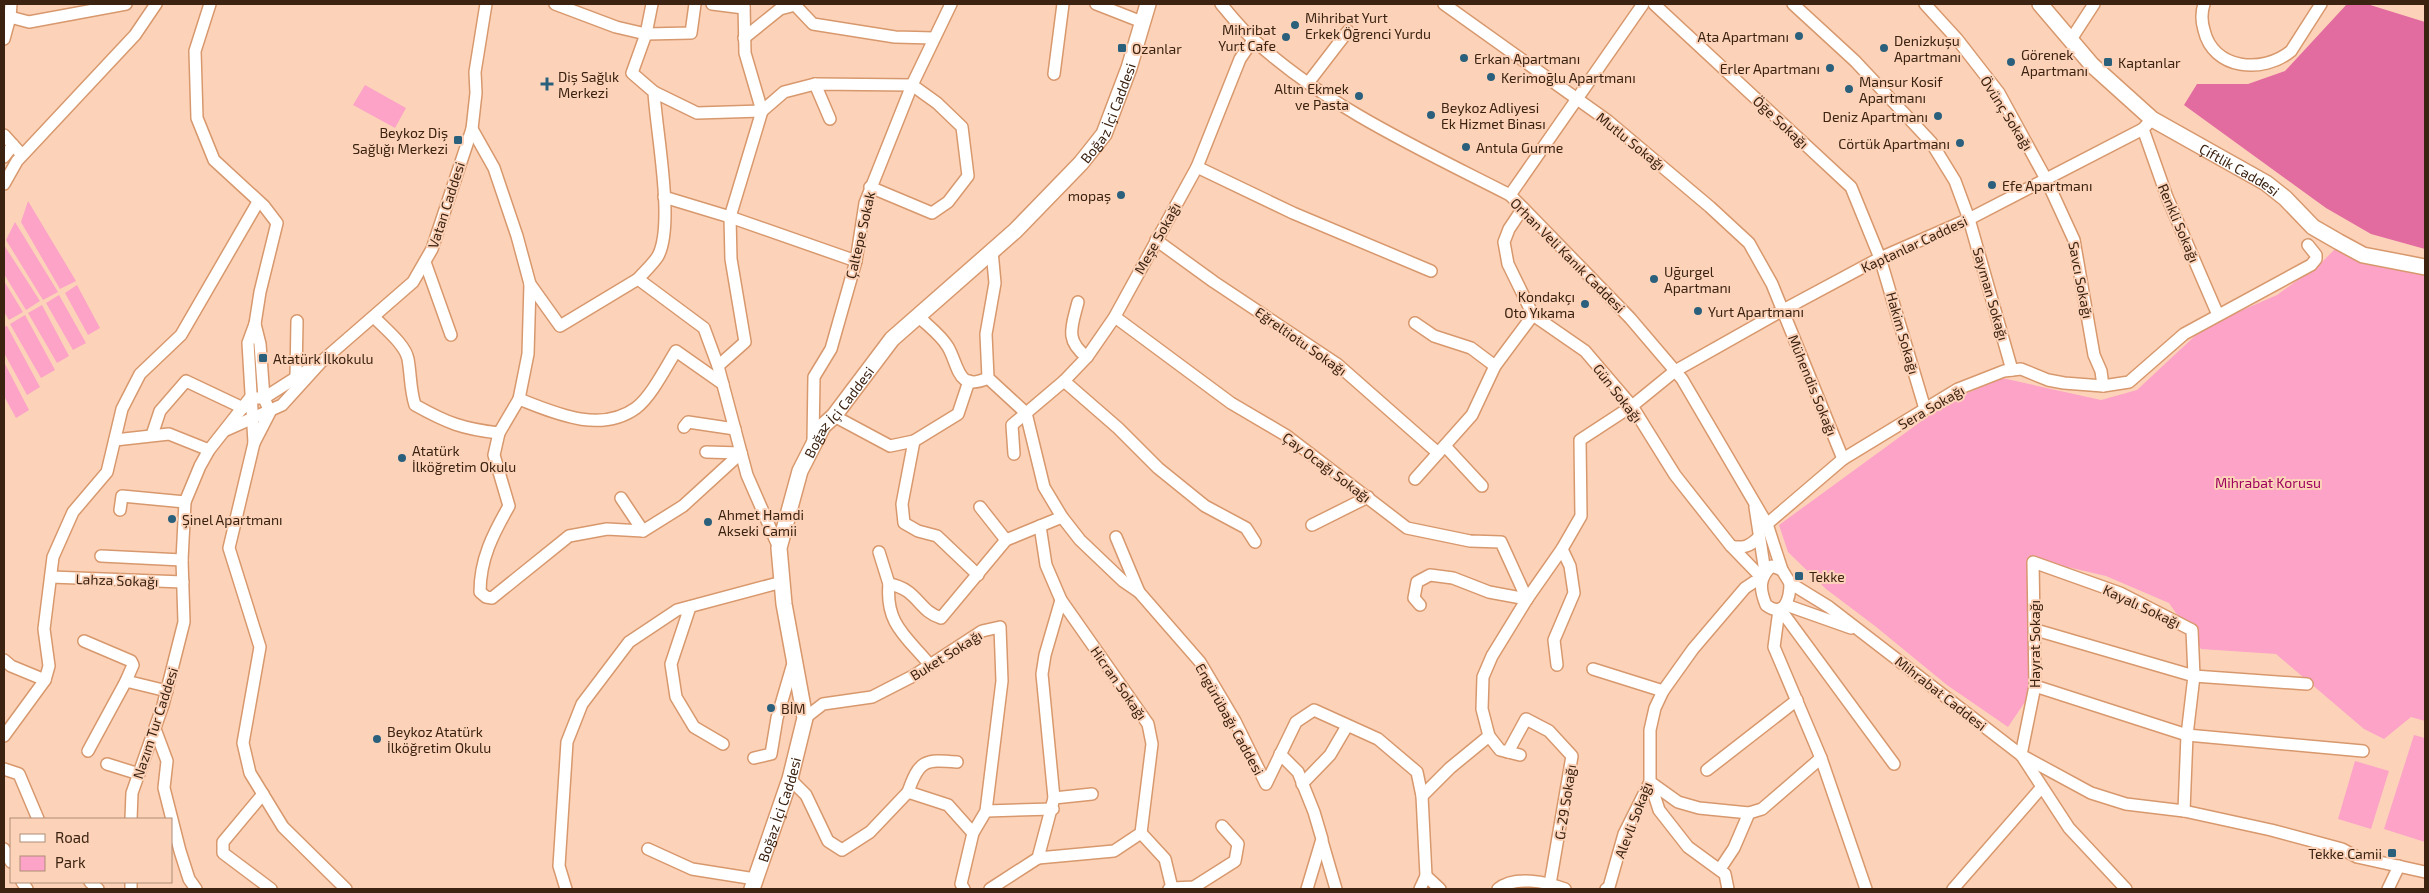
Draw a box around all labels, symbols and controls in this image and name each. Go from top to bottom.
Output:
place label: Mihribat Yurt Erkek Öḡrenci Yurdu [1305,9,1431,42]
marker: Mihribat Yurt Erkek Öḡrenci Yurdu [1289,19,1301,31]
place label: Mihribat Yurt Cafe [1218,21,1276,54]
place label: Ata Apartmanı [1698,28,1789,45]
marker: Ata Apartmanı [1793,30,1805,42]
marker: Mihribat Yurt Cafe [1280,31,1292,43]
place label: Denizkuşu Apartmanı [1894,32,1961,65]
place label: Ozanlar [1132,40,1182,57]
marker: Ozanlar [1116,42,1128,54]
marker: Denizkuşu Apartmanı [1878,42,1890,54]
place label: Görenek Apartmanı [2021,46,2088,79]
place label: Erkan Apartmanı [1474,50,1580,67]
marker: Erkan Apartmanı [1458,52,1470,64]
place label: Kaptanlar [2118,54,2181,71]
marker: Görenek Apartmanı [2005,56,2017,68]
marker: Kaptanlar [2102,56,2114,68]
place label: Erler Apartmanı [1720,60,1820,77]
street label: Boğaz İçi Caddesi [1076,61,1138,166]
marker: Erler Apartmanı [1824,62,1836,74]
place label: Diş Sağlık Merkezi [558,68,619,101]
place label: Kerimoḡlu Apartmanı [1501,69,1636,86]
marker: Kerimoḡlu Apartmanı [1485,71,1497,83]
place label: Mansur Kosif Apartmanı [1859,73,1943,106]
street label: Övünç Sokağı [1976,73,2037,154]
marker: Diş Sağlık Merkezi [540,77,554,91]
place label: Altın Ekmek ve Pasta [1274,80,1349,113]
marker: Mansur Kosif Apartmanı [1843,83,1855,95]
marker: Altın Ekmek ve Pasta [1353,90,1365,102]
street label: Öḡe Sokağı [1750,92,1812,152]
place label: Beykoz Adliyesi Ek Hizmet Binası [1441,99,1546,132]
street label: Mutlu Sokağı [1593,108,1669,174]
place label: Deniz Apartmanı [1823,108,1928,125]
marker: Beykoz Adliyesi Ek Hizmet Binası [1425,109,1437,121]
marker: Deniz Apartmanı [1932,110,1944,122]
place label: Beykoz Diş Sağlığı Merkezi [352,124,448,157]
marker: Beykoz Diş Sağlığı Merkezi [452,134,464,146]
place label: Cörtük Apartmanı [1838,135,1950,152]
marker: Cörtük Apartmanı [1954,137,1966,149]
place label: Antula Gurme [1476,139,1563,156]
street label: Çiftlik Caddesi [2196,139,2283,199]
marker: Antula Gurme [1460,141,1472,153]
street label: Vatan Caddesi [424,160,468,250]
place label: Efe Apartmanı [2002,177,2092,194]
marker: Efe Apartmanı [1986,179,1998,191]
street label: Renkli Sokağı [2155,181,2203,265]
place label: mopaş [1068,187,1111,205]
marker: mopaş [1115,189,1127,201]
street label: Çaltepe Sokak [842,190,879,281]
street label: Orhan Veli Kanık Caddesi [1507,194,1629,316]
street label: Meşe Sokağı [1130,199,1185,277]
street label: Kaptanlar Caddesi [1858,212,1970,276]
street label: Savcı Sokağı [2065,240,2097,320]
street label: Sayman Sokağı [1970,245,2012,343]
place label: Uḡurgel Apartmanı [1664,263,1731,296]
marker: Uḡurgel Apartmanı [1648,273,1660,285]
place label: Kondakçı Oto Yıkama [1504,288,1575,321]
street label: Hakim Sokağı [1883,290,1923,376]
marker: Kondakçı Oto Yıkama [1579,298,1591,310]
street label: Eğreltiotu Sokağı [1252,303,1350,379]
place label: Yurt Apartmanı [1708,303,1804,320]
marker: Yurt Apartmanı [1692,305,1704,317]
street label: Mühendis Sokağı [1785,332,1841,438]
place label: Atatürk İlkokulu [273,350,374,367]
marker: Atatürk İlkokulu [257,352,269,364]
street label: Gün Sokağı [1590,360,1646,426]
street label: Boğaz İçi Caddesi [800,363,877,460]
street label: Sera Sokağı [1895,381,1967,433]
street label: Çay Ocağı Sokağı [1279,428,1374,507]
place label: Atatürk İlköğretim Okulu [412,442,516,475]
marker: Atatürk İlköğretim Okulu [396,452,408,464]
park label: Mihrabat Korusu [2215,474,2321,491]
place label: Ahmet Hamdi Akseki Camii [718,506,804,539]
place label: Şinel Apartmanı [182,511,283,529]
marker: Şinel Apartmanı [166,513,178,525]
marker: Ahmet Hamdi Akseki Camii [702,516,714,528]
place label: Tekke [1809,568,1845,585]
street label: Lahza Sokağı [75,570,159,590]
marker: Tekke [1793,570,1805,582]
street label: Kayalı Sokağı [2100,581,2184,631]
street label: Hayrat Sokağı [2026,600,2043,688]
street label: Buket Sokağı [907,626,985,684]
street label: Hicran Sokağı [1087,643,1151,723]
street label: Mihrabat Caddesi [1892,652,1990,734]
street label: Engürübağı Caddesi [1192,660,1268,778]
street label: Nazım Tur Caddesi [129,665,181,781]
place label: BİM [781,700,806,717]
marker: BİM [765,702,777,714]
place label: Beykoz Atatürk İlköğretim Okulu [387,723,491,756]
marker: Beykoz Atatürk İlköğretim Okulu [371,733,383,745]
street label: Boğaz İçi Caddesi [754,755,804,864]
street label: G-29 Sokağı [1551,763,1579,841]
street label: Alevli Sokağı [1611,779,1655,861]
legend [10,818,172,883]
text: Road [55,828,90,846]
place label: Tekke Camii [2308,845,2382,862]
marker: Tekke Camii [2386,847,2398,859]
text: Park [55,853,86,871]

